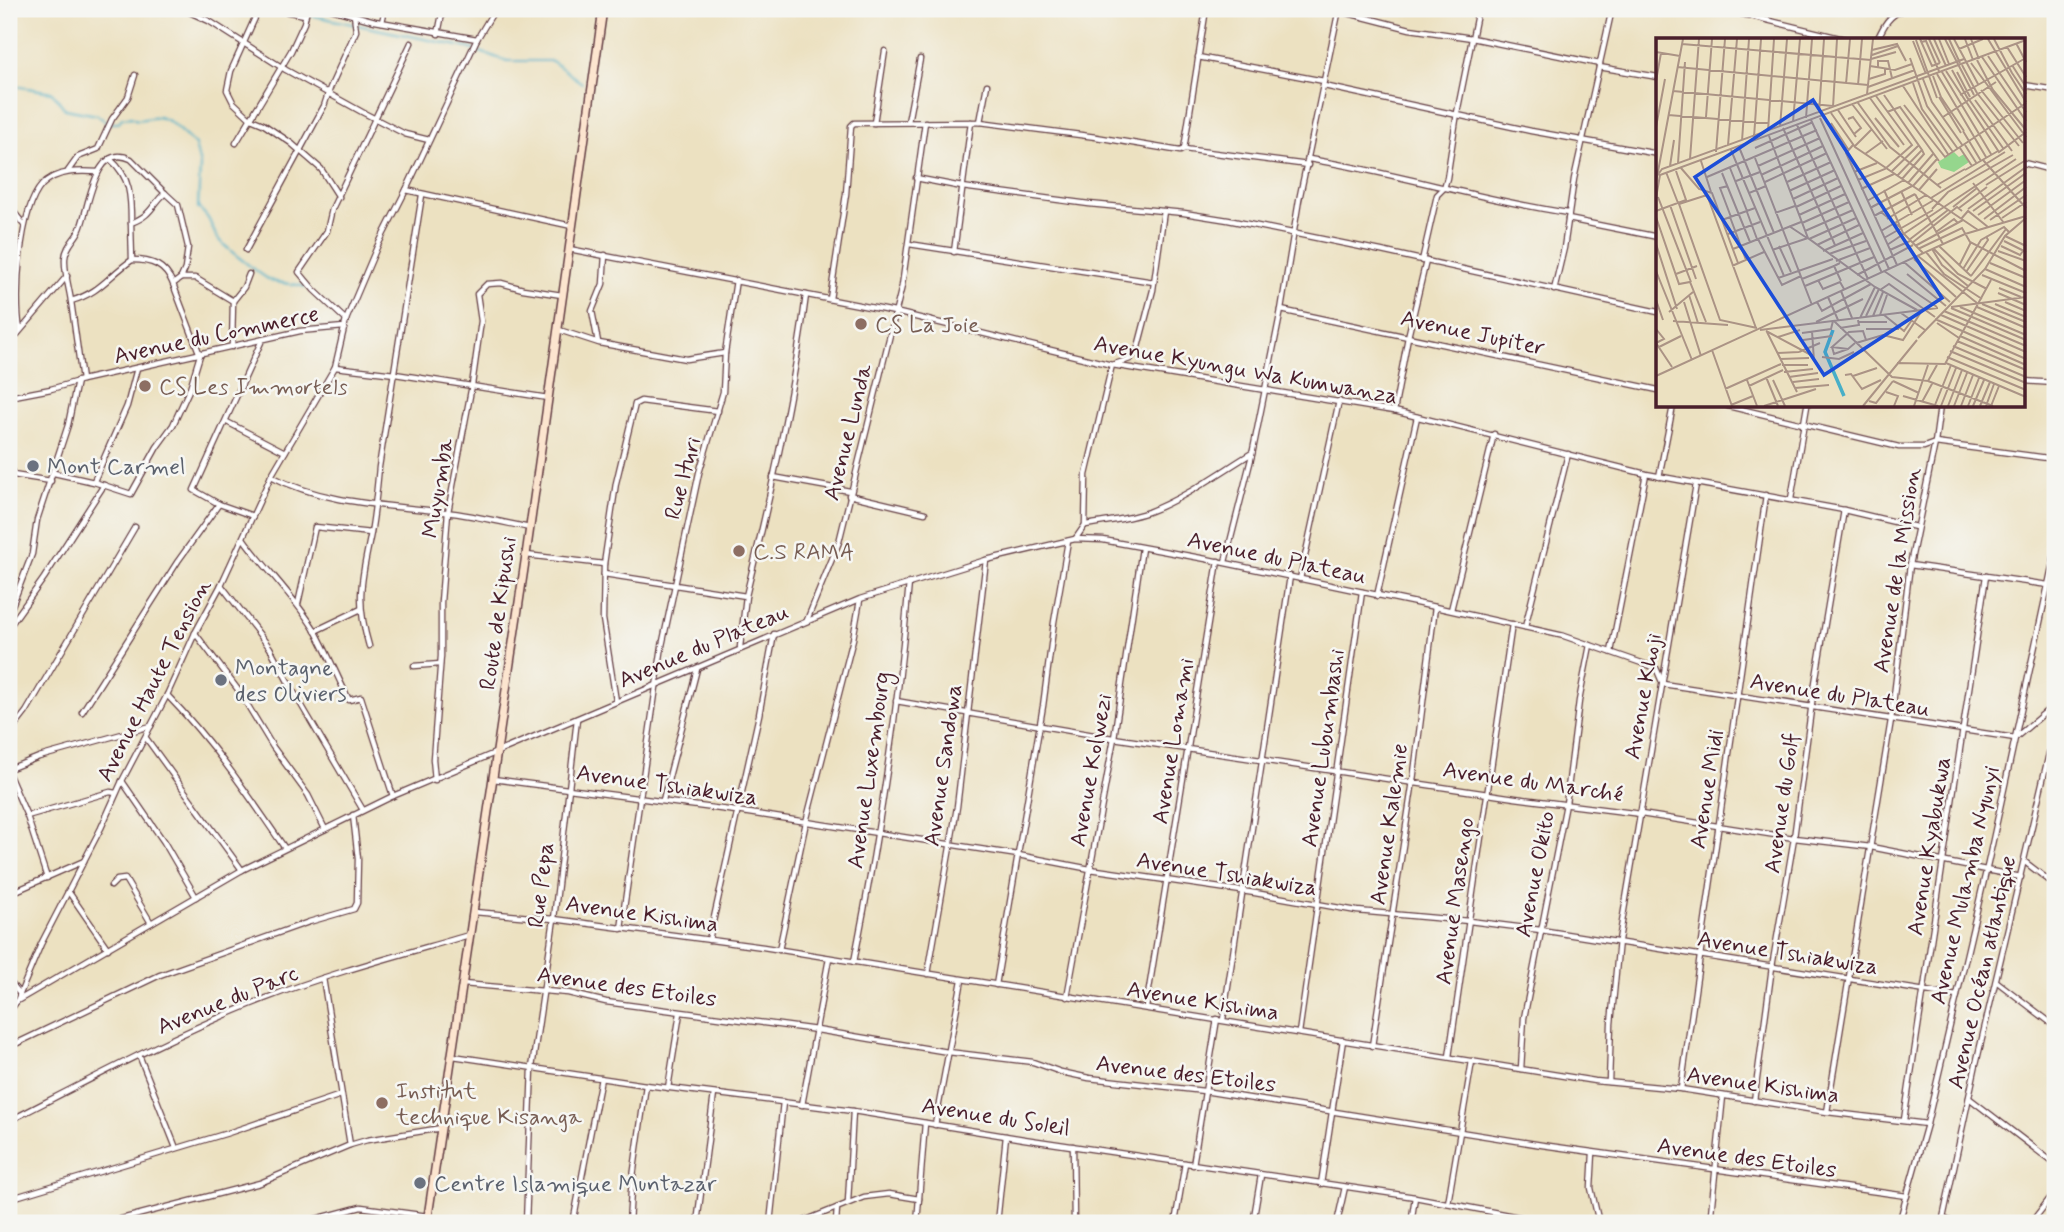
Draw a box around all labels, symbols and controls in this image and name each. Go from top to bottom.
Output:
inset map [1656,38,2025,408]
street label: Avenue du Commerce [111,300,322,372]
street label: Avenue Jupiter [1398,304,1548,364]
place label: CS La Joie [875,311,979,341]
marker: CS La Joie [853,316,869,332]
street label: Avenue Kyungu Wa Kumwanza [1091,329,1400,413]
street label: Avenue Lunda [817,361,880,504]
place label: CS Les Immortels [159,373,348,403]
marker: CS Les Immortels [137,378,153,394]
street label: Rue Ituri [659,434,709,523]
street label: Muyumba [416,436,462,540]
place label: Mont Carmel [47,453,185,483]
marker: Mont Carmel [25,458,41,474]
street label: Avenue de la Mission [1867,465,1929,675]
street label: Avenue du Plateau [1184,525,1369,593]
street label: Route de Kipushi [473,535,525,692]
place label: C.S RAMA [753,538,854,568]
marker: C.S RAMA [731,543,747,559]
street label: Avenue Haute Tension [91,574,219,787]
street label: Avenue du Plateau [614,597,793,696]
street label: Avenue Khoji [1618,631,1670,762]
street label: Avenue Lubumbashi [1295,647,1353,849]
place label: Montagne des Oliviers [235,654,347,710]
street label: Avenue Lomami [1146,656,1202,826]
street label: Avenue du Plateau [1747,667,1932,725]
street label: Avenue Luxembourg [841,670,901,871]
marker: Montagne des Oliviers [213,672,229,688]
street label: Avenue Sandowa [918,682,970,848]
street label: Avenue Kolwezi [1064,691,1120,849]
street label: Avenue Midi [1684,727,1732,851]
street label: Avenue du Golf [1758,731,1808,876]
street label: Avenue Kalemie [1364,742,1416,907]
street label: Avenue du Marché [1441,755,1625,810]
street label: Avenue Kyabukwa [1901,755,1959,938]
street label: Avenue Tshiakwiza [574,758,759,814]
street label: Avenue Mulamba Nyunyi [1924,763,2008,1008]
street label: Avenue Okito [1509,809,1563,940]
street label: Avenue Masengo [1429,816,1483,987]
street label: Rue Pepa [522,841,562,930]
street label: Avenue Tshiakwiza [1134,846,1319,904]
street label: Avenue Océan atlantique [1942,853,2024,1092]
street label: Avenue Kishima [563,889,720,941]
street label: Avenue Tshiakwiza [1695,925,1880,983]
street label: Avenue du Parc [153,959,303,1043]
street label: Avenue des Etoiles [535,961,718,1015]
street label: Avenue Kishima [1124,975,1281,1029]
street label: Avenue des Etoiles [1094,1049,1277,1101]
street label: Avenue Kishima [1684,1060,1841,1112]
place label: Institut technique Kisanga [395,1077,582,1133]
street label: Avenue du Soleil [919,1091,1072,1145]
marker: Institut technique Kisanga [374,1095,390,1111]
street label: Avenue des Etoiles [1655,1132,1838,1186]
place label: Centre Islamique Muntazar [434,1170,717,1200]
marker: Centre Islamique Muntazar [412,1175,428,1191]

